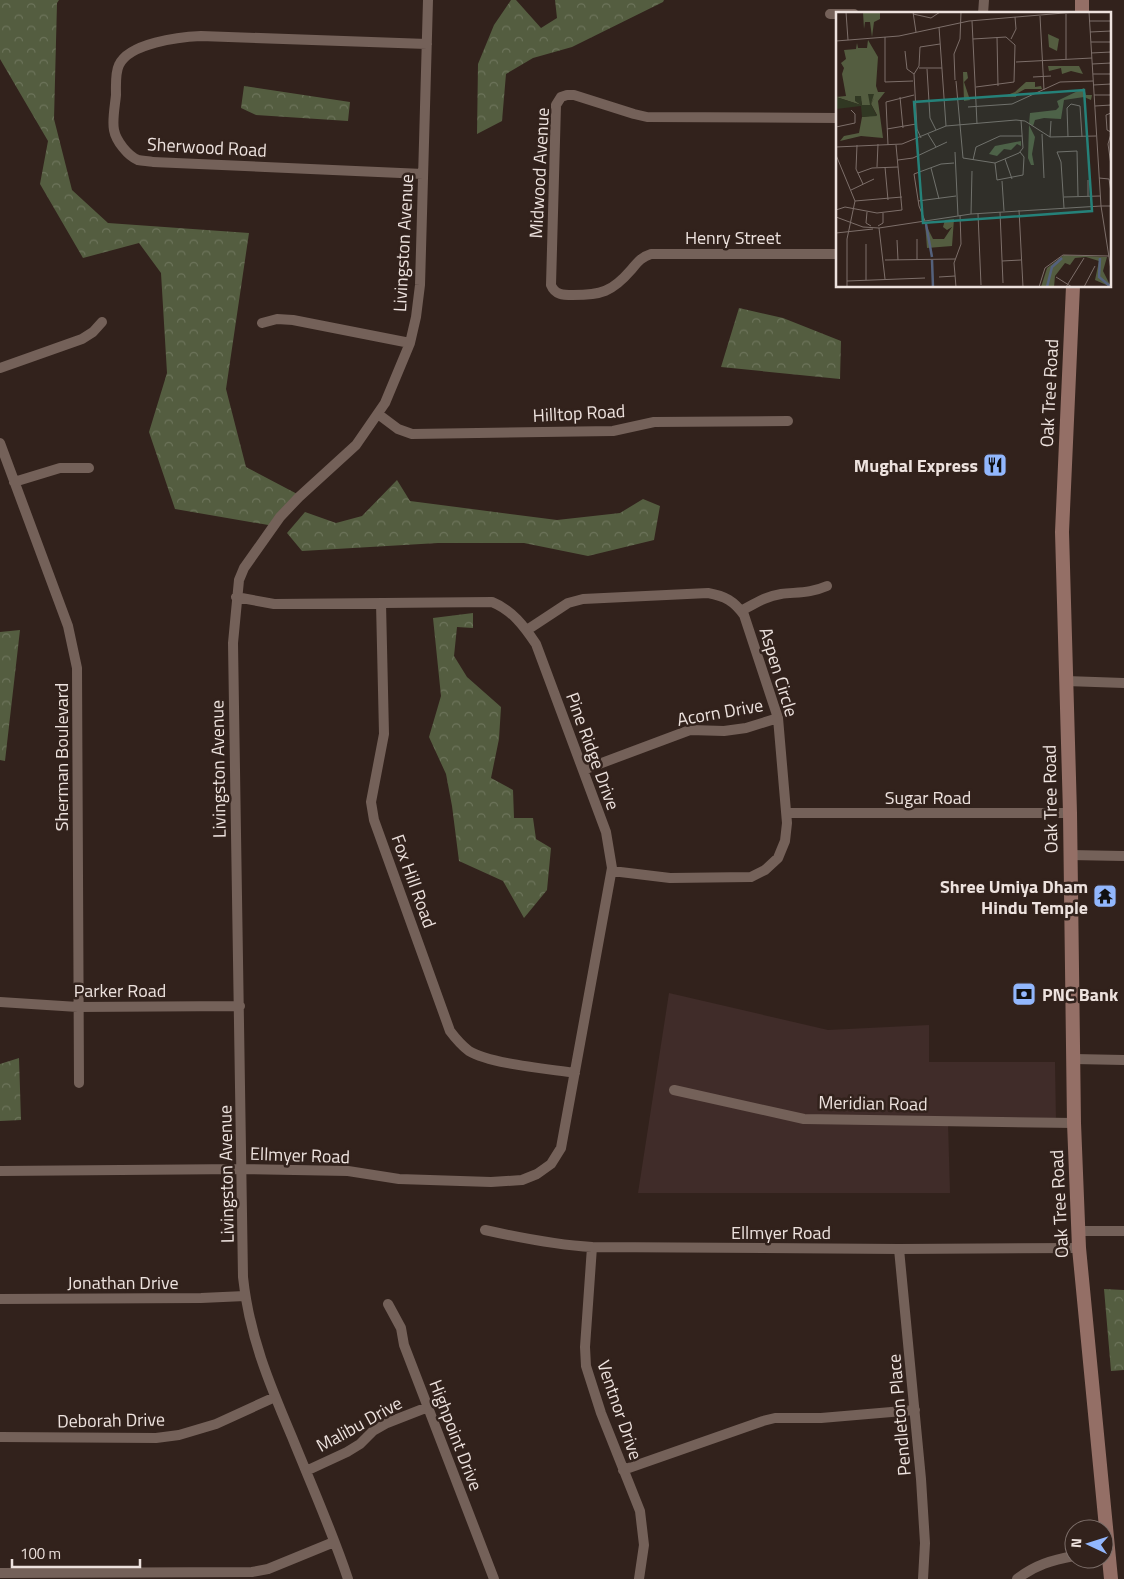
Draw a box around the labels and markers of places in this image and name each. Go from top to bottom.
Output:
place label: Mughal Express [854,452,978,479]
restaurant icon: Mughal Express [982,452,1008,478]
place label: Shree Umiya Dham Hindu Temple [940,873,1088,921]
temple icon: Shree Umiya Dham Hindu Temple [1092,883,1118,909]
bank icon: PNC Bank [1011,981,1037,1007]
place label: PNC Bank [1042,981,1119,1008]

